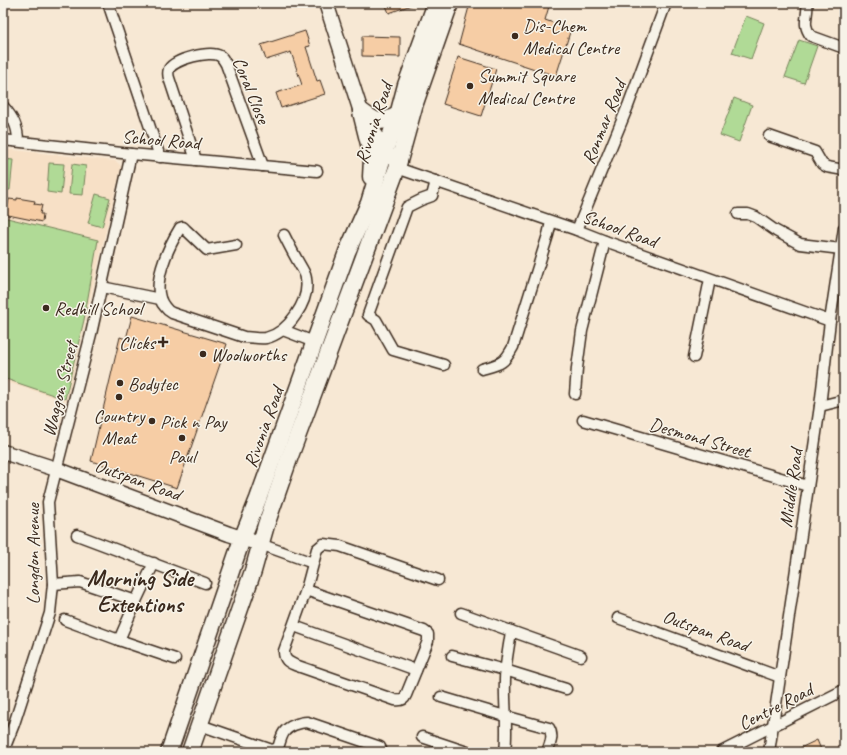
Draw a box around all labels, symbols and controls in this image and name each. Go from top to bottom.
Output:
place label: Dis-Chem Medical Centre [523,14,621,60]
marker: Dis-Chem Medical Centre [510,31,520,41]
street label: Coral Close [227,54,276,129]
place label: Summit Square Medical Centre [478,64,577,110]
street label: Ronmar Road [576,74,633,168]
street label: Rivonia Road [350,76,399,167]
marker: Summit Square Medical Centre [465,81,475,91]
street label: School Road [121,125,204,156]
street label: School Road [579,204,664,255]
place label: Redhill School [54,297,146,321]
marker: Redhill School [41,303,51,313]
place label: Clicks [119,331,158,355]
street label: Waggon Street [37,337,84,439]
marker: Clicks [158,337,168,347]
place label: Woolworths [211,343,288,367]
marker: Woolworths [198,349,208,359]
place label: Bodytec [128,372,179,396]
marker: Bodytec [115,378,125,388]
street label: Rivonia Road [238,380,291,471]
marker: Country Meat [114,392,124,402]
place label: Country Meat [94,404,146,450]
place label: Pick n Pay [160,410,228,434]
street label: Desmond Street [647,412,755,464]
marker: Pick n Pay [147,416,157,426]
marker: Paul [177,433,187,443]
street label: Middle Road [774,444,809,529]
place label: Paul [169,445,199,469]
street label: Outspan Road [91,453,187,508]
street label: Longdon Avenue [21,502,45,605]
district label: Morning Side Extentions [87,564,195,619]
street label: Outspan Road [659,604,755,659]
street label: Centre Road [734,676,820,736]

